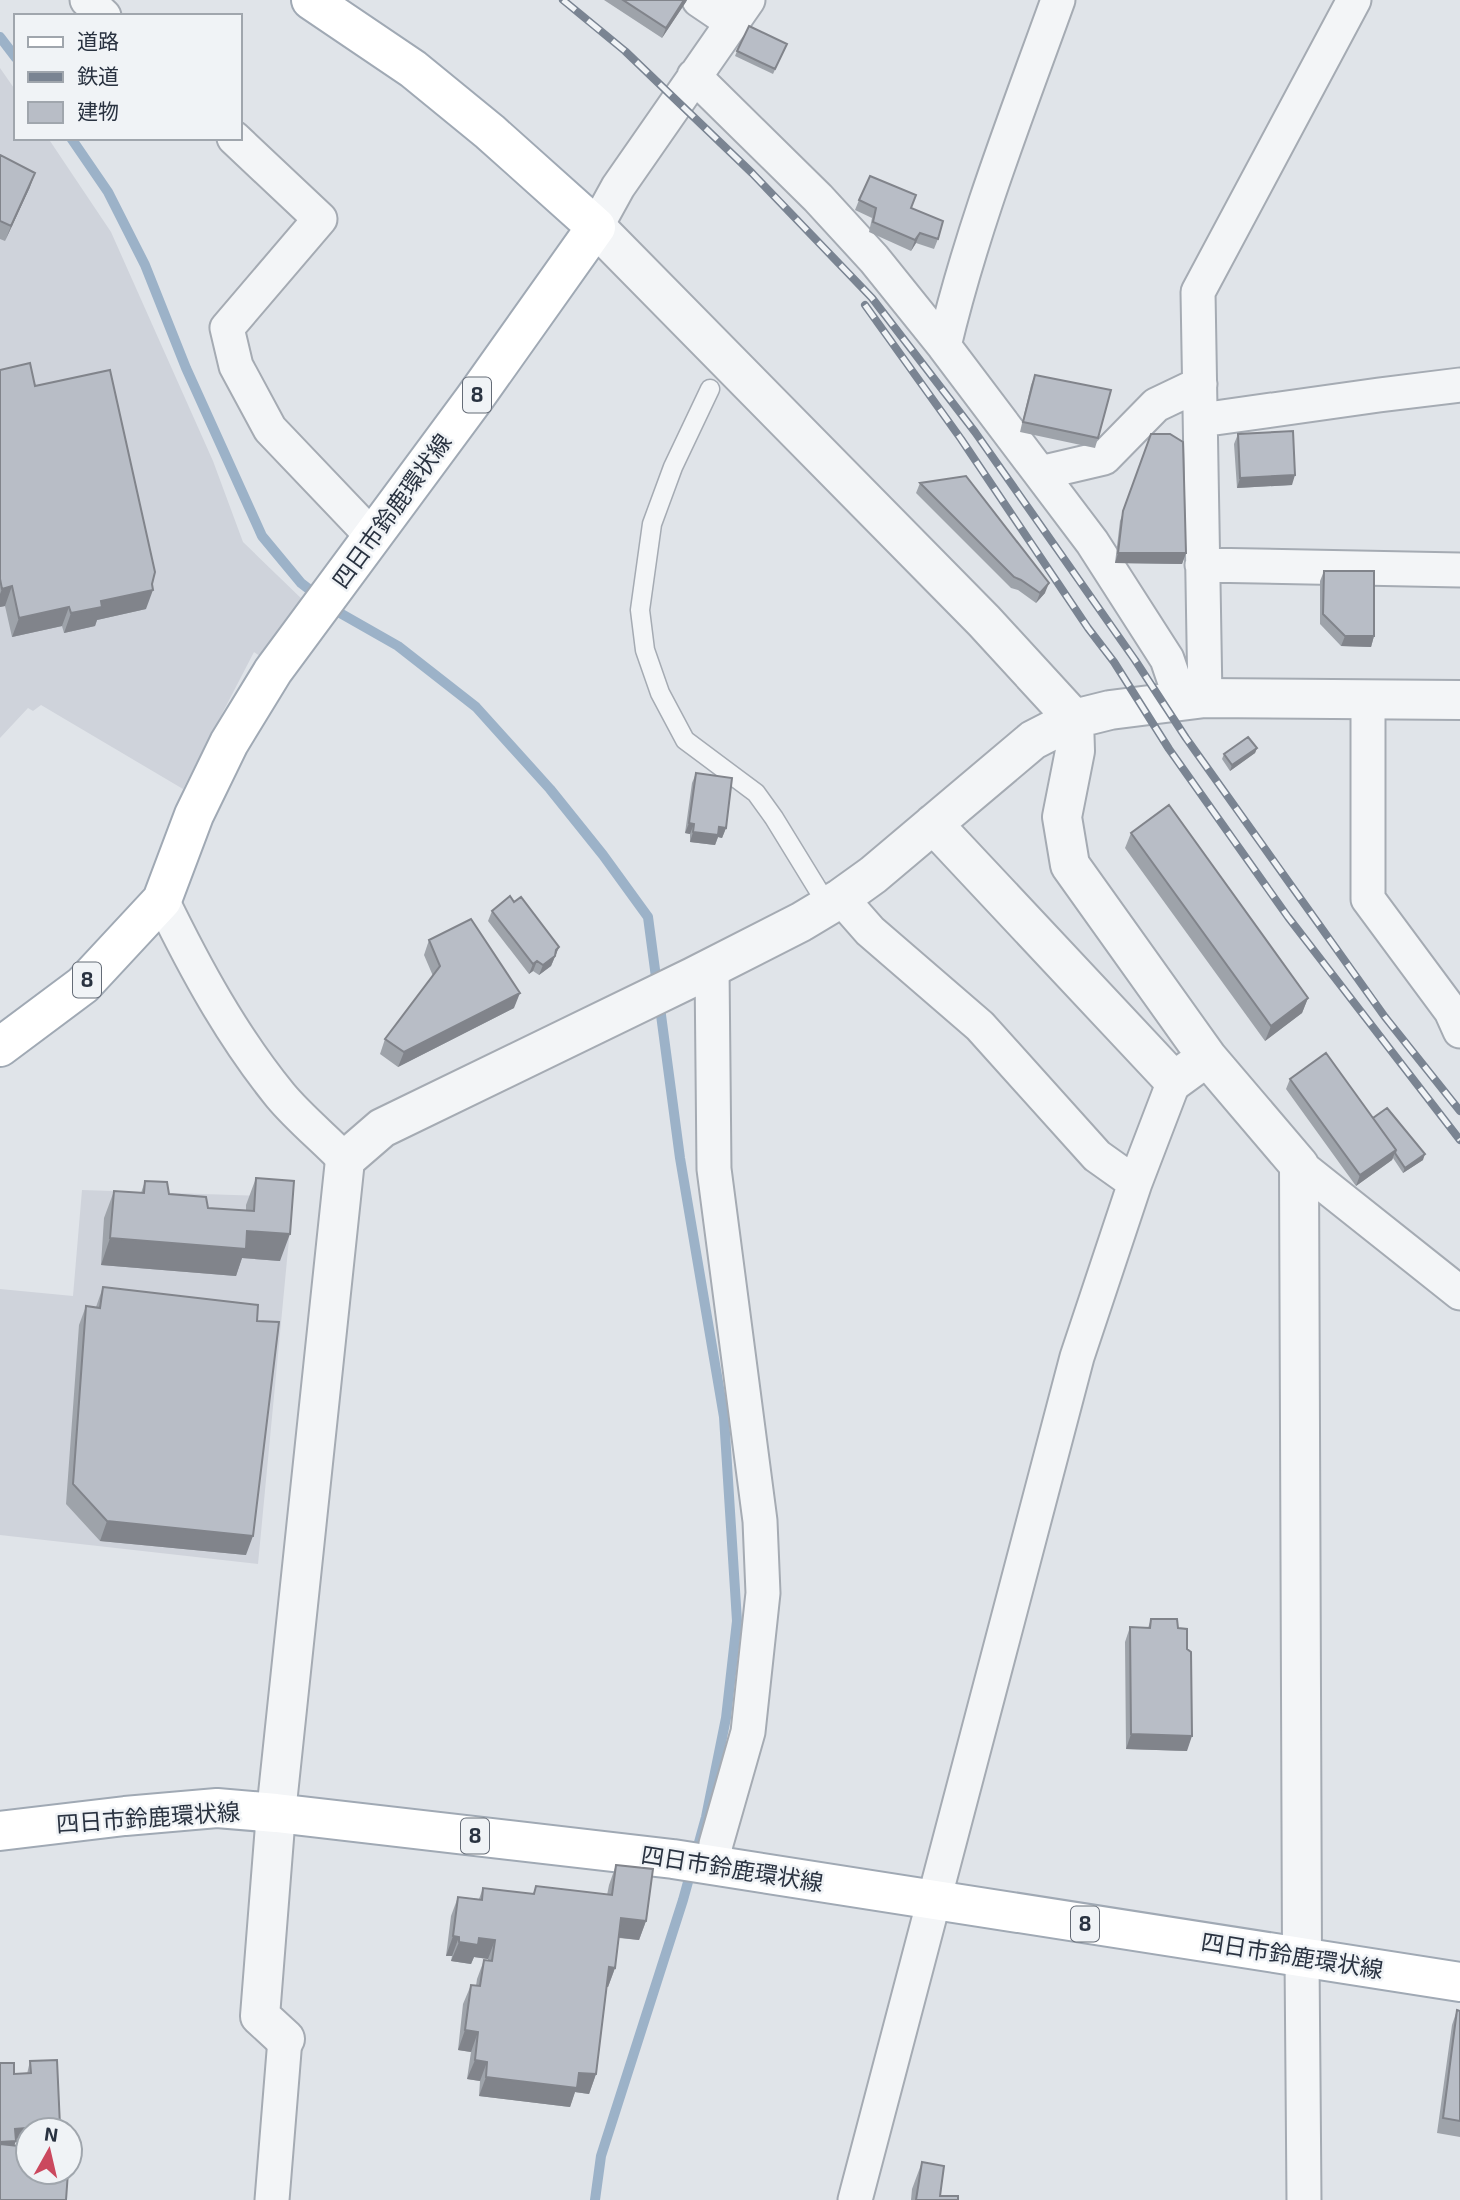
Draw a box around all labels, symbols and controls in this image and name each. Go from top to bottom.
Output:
legend [14,14,242,140]
text: 道路 [77,28,119,53]
text: 鉄道 [77,63,119,88]
text: 建物 [77,98,119,123]
road number: 8 [463,378,491,412]
street label: 四日市鈴鹿環状線 [326,428,457,593]
road number: 8 [73,962,101,998]
street label: 四日市鈴鹿環状線 [55,1797,241,1837]
road number: 8 [461,1818,489,1854]
street label: 四日市鈴鹿環状線 [639,1840,825,1896]
road number: 8 [1071,1906,1099,1941]
street label: 四日市鈴鹿環状線 [1199,1927,1385,1983]
north arrow [14,2116,84,2186]
text: N [43,2121,60,2146]

